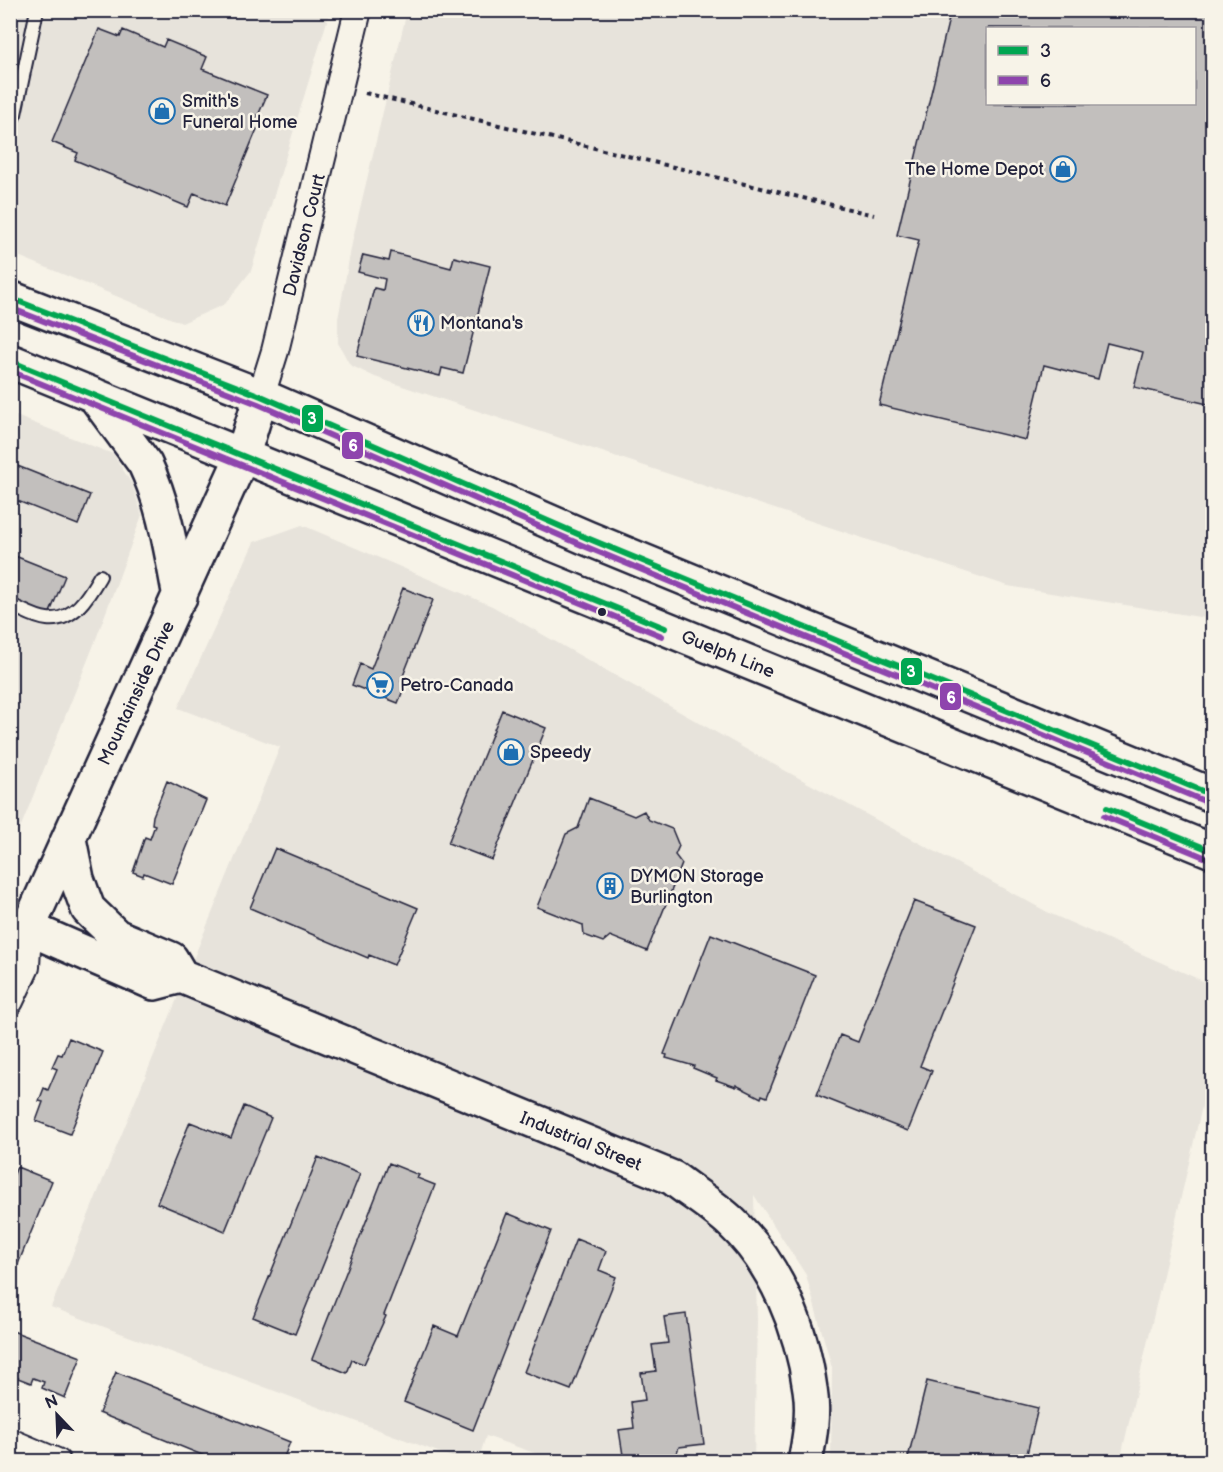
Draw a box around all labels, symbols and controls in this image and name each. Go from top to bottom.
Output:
legend [986,27,1196,105]
text: 3 [1040,41,1051,62]
text: 6 [1040,71,1051,92]
place label: Smith's Funeral Home [182,91,298,133]
shop icon: Smith's Funeral Home [147,96,177,126]
shop icon: The Home Depot [1048,154,1078,184]
place label: The Home Depot [905,159,1044,180]
street label: Davidson Court [279,171,330,299]
restaurant icon: Montana's [406,308,436,338]
place label: Montana's [440,313,523,334]
line badge: 3 [301,404,324,433]
text: 3 [307,410,317,429]
line badge: 6 [341,431,364,460]
text: 6 [348,437,358,456]
unlabelled marker [596,606,608,618]
street label: Mountainside Drive [94,618,179,769]
street label: Guelph Line [678,626,778,683]
line badge: 3 [900,657,923,686]
text: 3 [906,663,916,682]
supermarket icon: Petro-Canada [365,670,395,700]
place label: Petro-Canada [400,675,514,696]
line badge: 6 [939,682,962,711]
text: 6 [946,689,956,708]
shop icon: Speedy [496,737,526,767]
place label: Speedy [530,742,592,763]
place label: DYMON Storage Burlington [630,866,764,908]
building icon: DYMON Storage Burlington [595,871,625,901]
street label: Industrial Street [517,1107,645,1176]
north arrow [27,1385,87,1445]
text: N [42,1391,61,1414]

